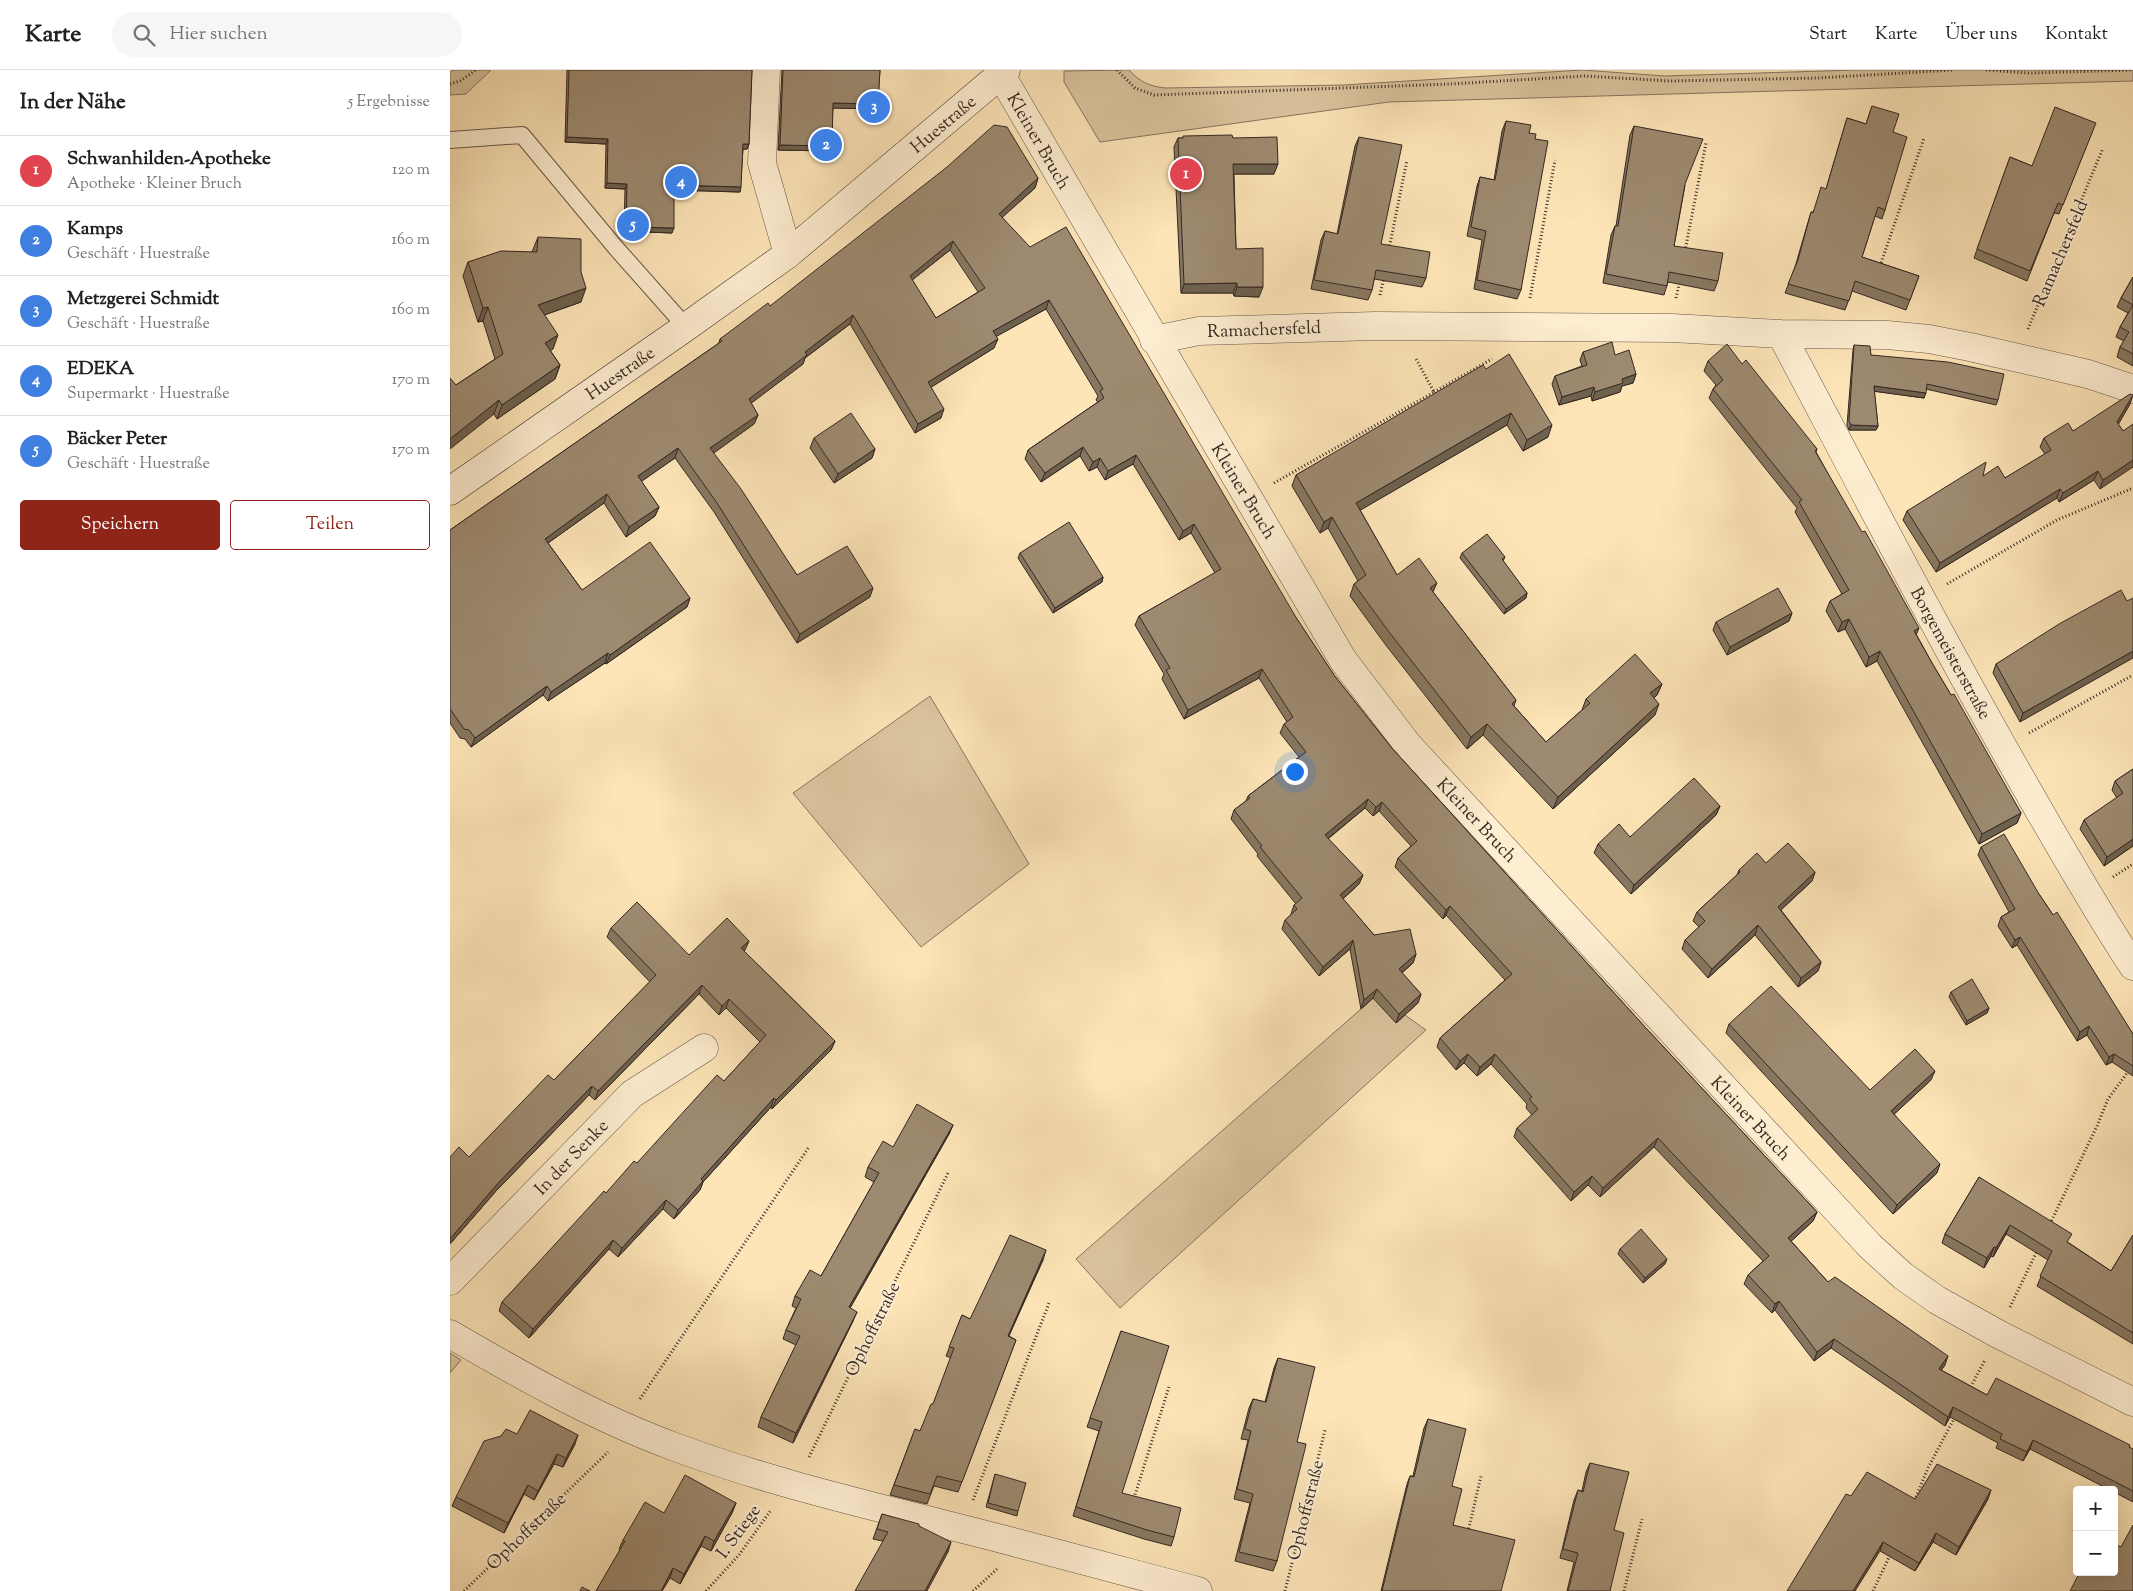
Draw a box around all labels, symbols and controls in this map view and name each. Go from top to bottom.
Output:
search box [112,12,462,57]
text: Karte [25,18,82,52]
icon: search [130,21,158,49]
text: Hier suchen [170,21,268,48]
text: Start [1809,22,1847,48]
text: Karte [1875,22,1917,48]
text: Über uns [1945,22,2017,48]
text: Kontakt [2045,22,2108,48]
text: In der Nähe [20,88,126,118]
pin: 3 [858,88,890,126]
street label: Kleiner Bruch [999,89,1076,196]
street label: Huestraße [906,90,983,161]
text: 5 Ergebnisse [348,91,430,114]
pin: 2 [810,126,842,164]
text: Schwanhilden-Apotheke [67,146,271,173]
pin: 1 [1170,155,1202,193]
text: 1 [33,159,39,182]
text: 120 m [392,159,430,182]
pin: 4 [665,163,697,201]
text: Apotheke · Kleiner Bruch [67,173,242,196]
street label: Ramachersfeld [2028,196,2096,311]
pin: 5 [617,206,649,244]
text: Kamps [67,216,123,243]
text: 2 [32,229,40,252]
text: 160 m [392,229,430,252]
text: Geschäft · Huestraße [67,243,210,266]
text: Metzgerei Schmidt [67,286,219,313]
text: 3 [33,299,39,322]
text: 160 m [392,299,430,322]
text: Geschäft · Huestraße [67,313,210,336]
street label: Ramachersfeld [1207,316,1321,346]
street label: Huestraße [581,341,661,408]
text: EDEKA [67,356,134,383]
text: 4 [32,369,40,392]
text: 170 m [392,369,430,392]
text: Supermarkt · Huestraße [67,383,230,406]
text: Bäcker Peter [67,426,167,453]
text: 5 [33,439,39,462]
text: 170 m [392,439,430,462]
street label: Kleiner Bruch [1203,439,1281,545]
text: Geschäft · Huestraße [67,453,210,476]
button: Speichern [20,500,220,550]
button: Teilen [230,500,430,550]
street label: Borgemeisterstraße [1902,583,1996,725]
your location [1282,759,1308,785]
street label: Kleiner Bruch [1429,773,1522,870]
street label: Kleiner Bruch [1703,1071,1796,1168]
street label: In der Senke [529,1114,615,1202]
street label: Ophoffstraße [840,1278,908,1382]
street label: Ophoffstraße [1282,1458,1332,1563]
map controls [2073,1486,2118,1576]
button: + [2073,1486,2118,1531]
street label: Ophoffstraße [481,1487,573,1577]
street label: I. Stiege [711,1500,768,1565]
button: − [2073,1531,2118,1576]

